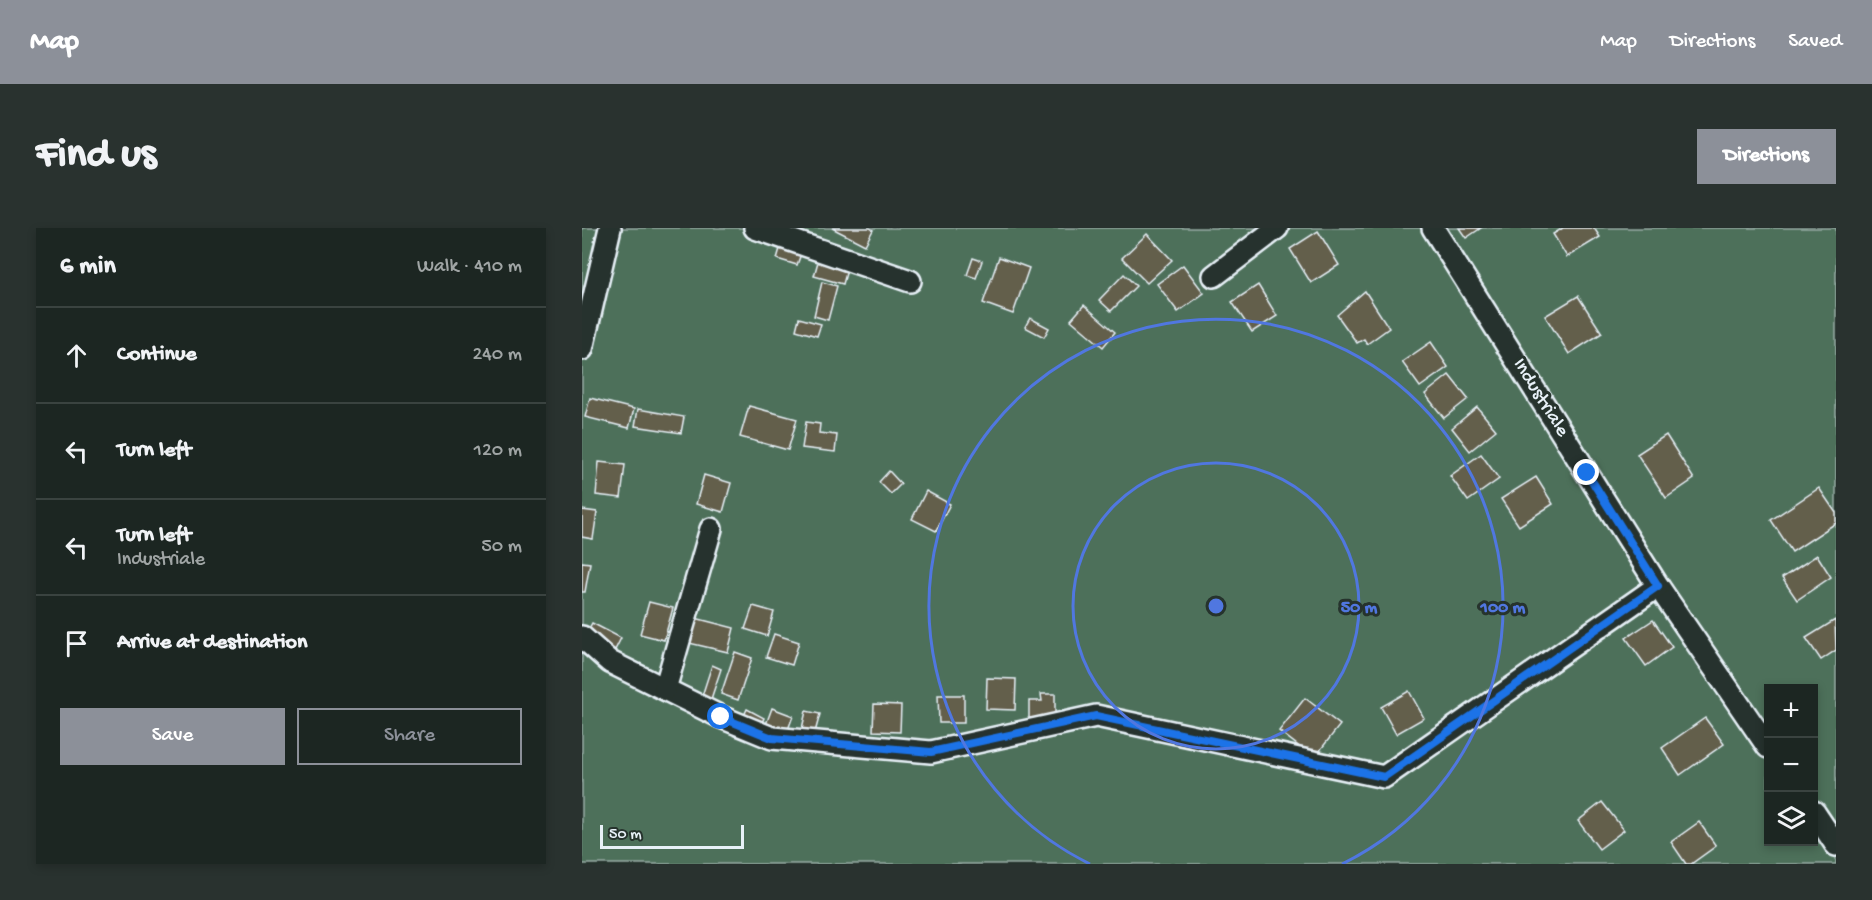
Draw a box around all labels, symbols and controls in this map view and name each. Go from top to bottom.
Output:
text: Map [30,26,79,59]
text: Map [1600,30,1637,55]
text: Directions [1670,30,1755,55]
text: Saved [1788,30,1842,55]
button: Directions [1697,129,1836,184]
text: Find us [36,132,156,181]
text: 6 min [60,252,116,283]
text: Walk · 410 m [417,256,522,279]
icon: ahead [60,339,93,372]
text: Continue [117,342,197,368]
text: 240 m [472,344,522,367]
street label: Industriale [1507,355,1573,442]
icon: left [60,435,93,468]
text: Turn left [117,438,191,464]
text: 120 m [474,440,522,463]
route end [1573,459,1599,485]
text: Turn left [117,523,191,549]
icon: left [60,531,93,564]
text: 50 m [481,536,522,559]
text: Industriale [117,549,205,572]
centre of rings [1206,596,1226,616]
text: 50 m [1341,598,1378,619]
text: 100 m [1480,598,1526,619]
icon: arrive [60,627,93,660]
text: Arrive at destination [117,630,307,656]
map controls [1764,684,1818,846]
button: + [1764,684,1818,738]
route start [707,703,733,729]
button: Save [60,708,285,765]
button: Share [297,708,522,765]
button: − [1764,738,1818,792]
button: layers [1764,792,1818,846]
scale bar [600,822,744,850]
text: 50 m [609,826,642,845]

